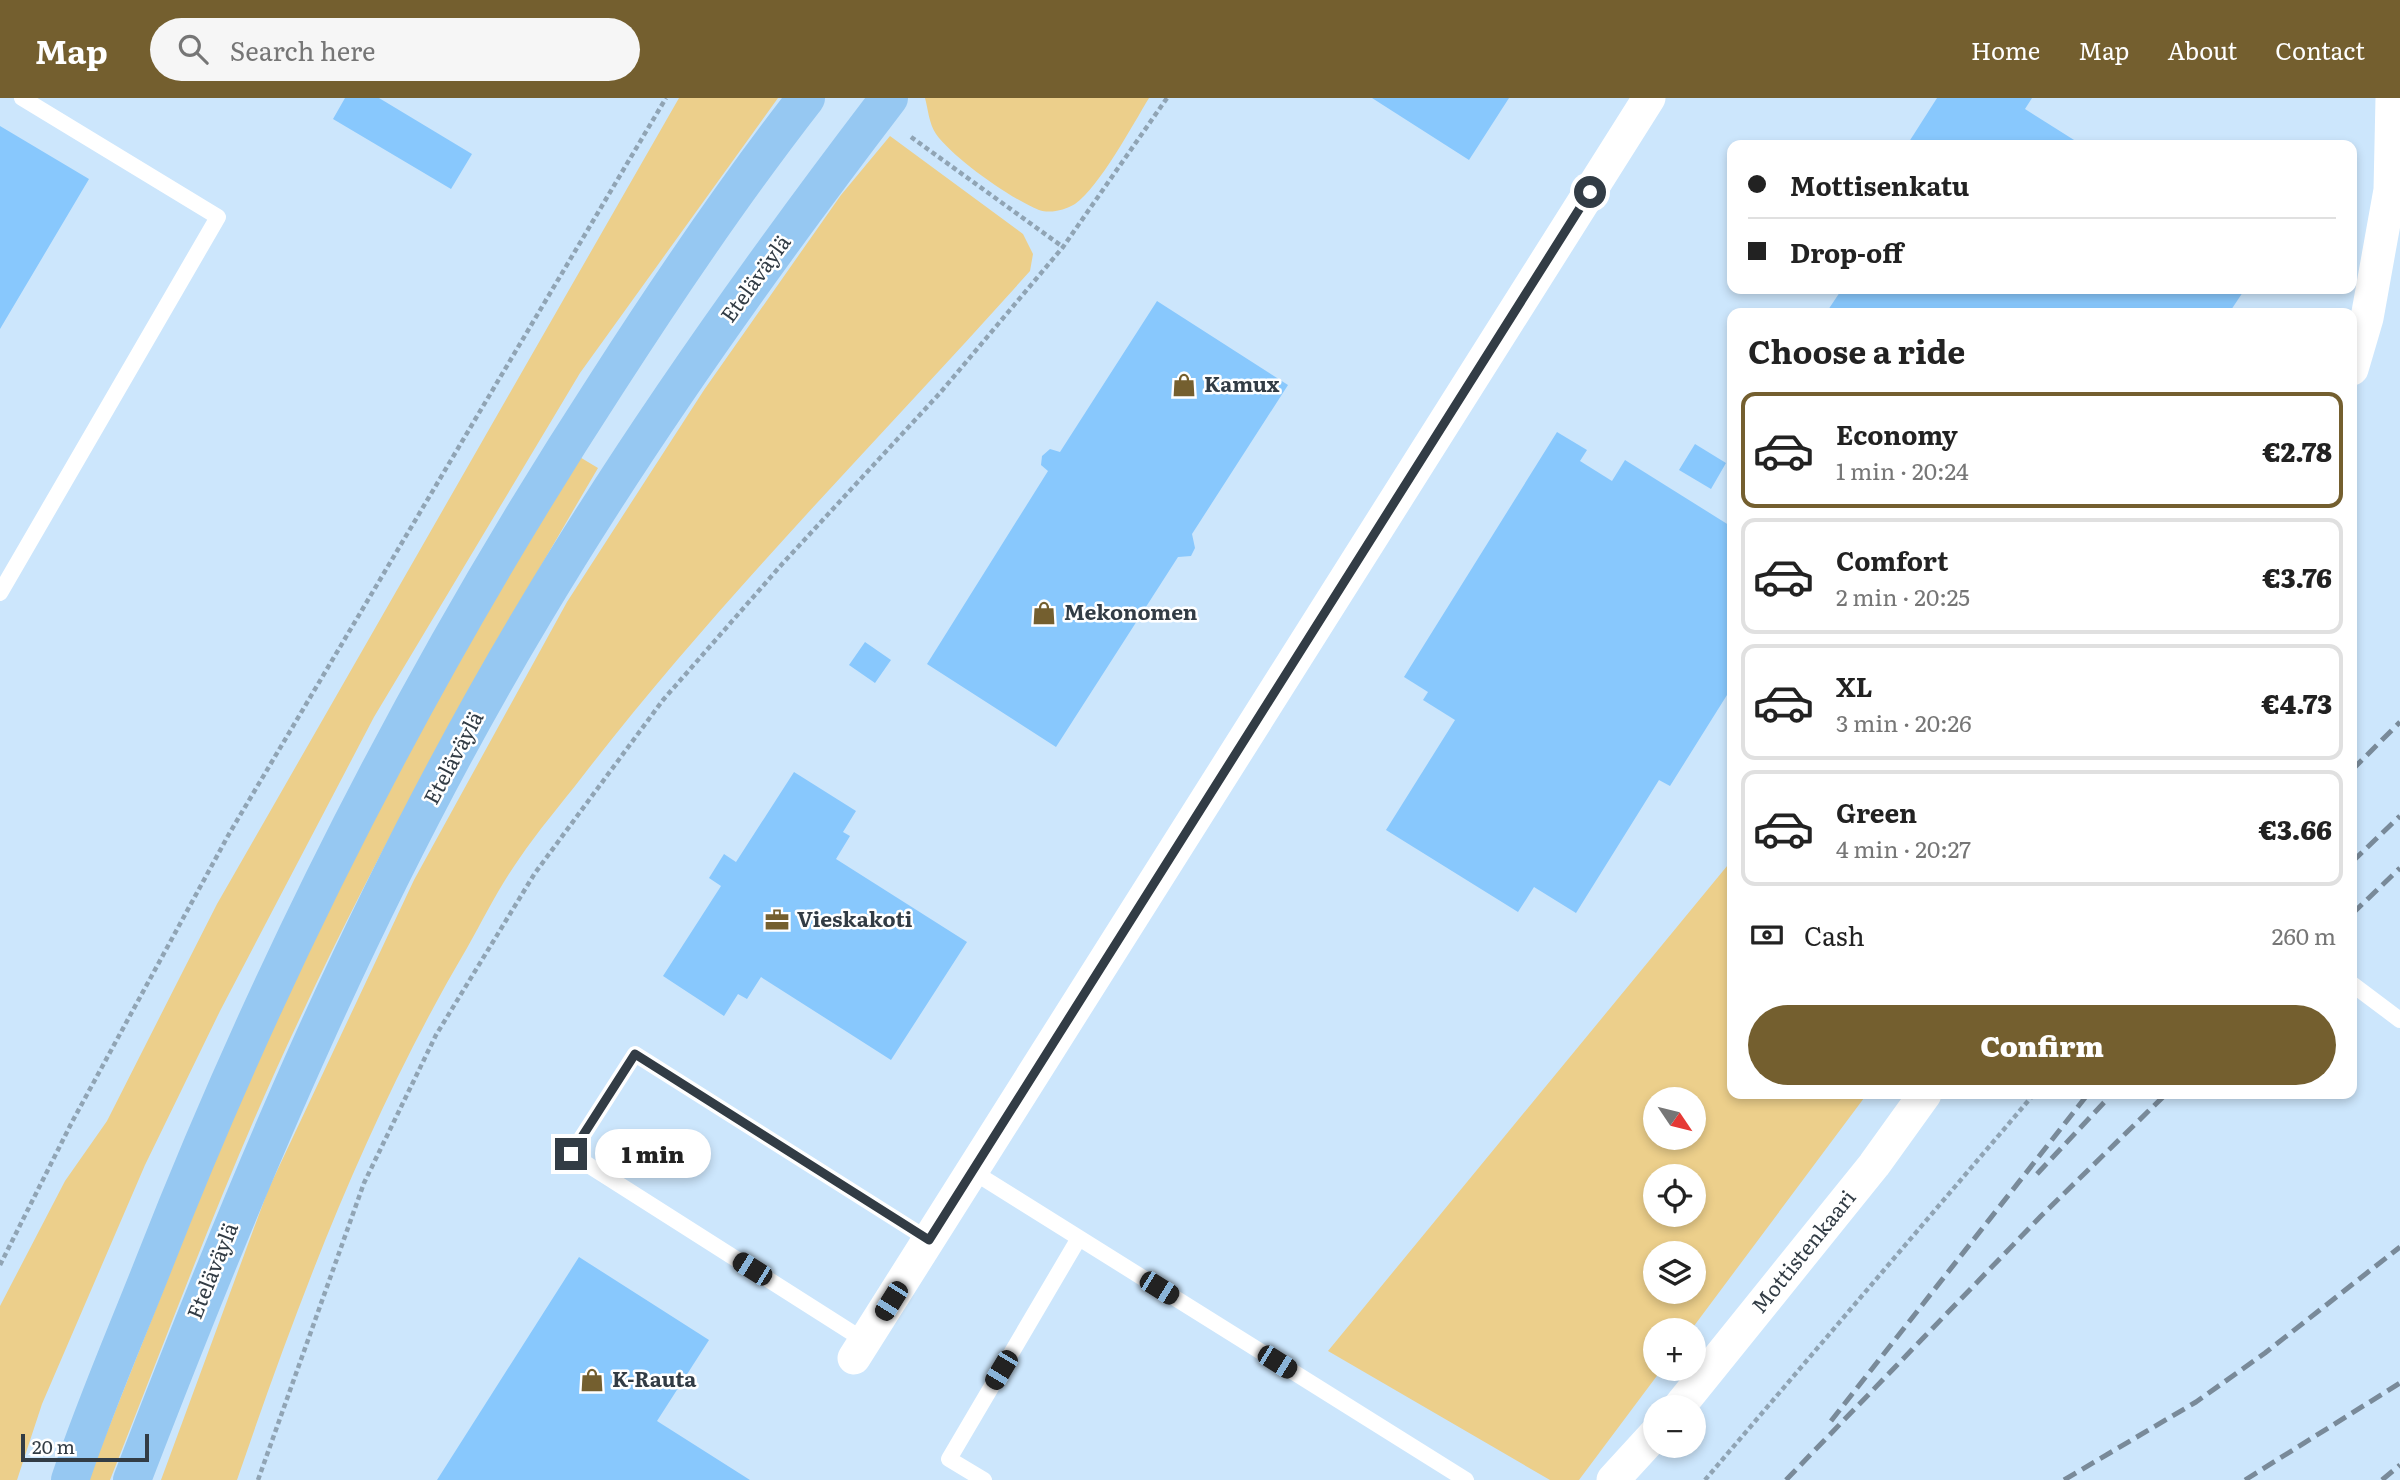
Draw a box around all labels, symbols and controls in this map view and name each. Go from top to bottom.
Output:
search box [150,18,640,81]
text: Map [35,25,108,74]
icon: search [174,30,212,68]
text: Search here [230,30,376,69]
text: Home [1971,32,2040,67]
text: Map [2078,32,2129,67]
text: About [2167,32,2237,67]
text: Contact [2275,32,2365,67]
text: Mottisenkatu [1790,165,1969,204]
route start [1574,176,1606,208]
street label: Eteläväylä [712,227,797,328]
text: Drop-off [1790,232,1903,271]
text: Choose a ride [1748,326,1965,374]
place label: Kamux [1204,367,1280,398]
shop icon: Kamux [1170,371,1198,399]
text: Economy [1836,414,1958,453]
icon: car [1752,419,1815,482]
text: €2.78 [2263,431,2332,470]
text: 1 min · 20:24 [1836,453,1969,487]
text: Comfort [1836,540,1948,579]
icon: car [1752,545,1815,608]
text: €3.76 [2263,557,2332,596]
text: 2 min · 20:25 [1836,579,1970,613]
place label: Mekonomen [1064,595,1198,626]
shop icon: Mekonomen [1030,599,1058,627]
text: XL [1836,666,1873,705]
icon: car [1752,671,1815,734]
text: €4.73 [2262,683,2332,722]
street label: Eteläväylä [414,704,490,809]
text: 3 min · 20:26 [1836,705,1972,739]
text: Green [1836,792,1917,831]
icon: car [1752,797,1815,860]
text: €3.66 [2259,809,2332,848]
text: 4 min · 20:27 [1836,831,1971,865]
place label: Vieskakoti [797,902,913,933]
office icon: Vieskakoti [763,906,791,934]
text: Cash [1804,915,1865,954]
icon: cash [1748,916,1786,954]
text: 260 m [2272,918,2336,952]
button: Confirm [1748,1005,2336,1085]
north arrow [1643,1087,1706,1150]
map controls [1643,1087,1706,1458]
callout: 1 min [596,1130,711,1178]
text: 1 min [622,1136,684,1170]
route end [555,1138,587,1170]
button: locate [1643,1164,1706,1227]
street label: Mottistenkaari [1742,1182,1862,1319]
street label: Eteläväylä [177,1217,244,1323]
button: layers [1643,1241,1706,1304]
car [729,1249,776,1289]
car [1136,1268,1183,1308]
car [871,1278,912,1324]
button: + [1643,1318,1706,1381]
car [1254,1342,1301,1382]
car [982,1347,1021,1393]
place label: K-Rauta [612,1362,697,1393]
shop icon: K-Rauta [578,1366,606,1394]
button: − [1643,1395,1706,1458]
scale bar [21,1431,149,1463]
text: 20 m [32,1432,75,1460]

